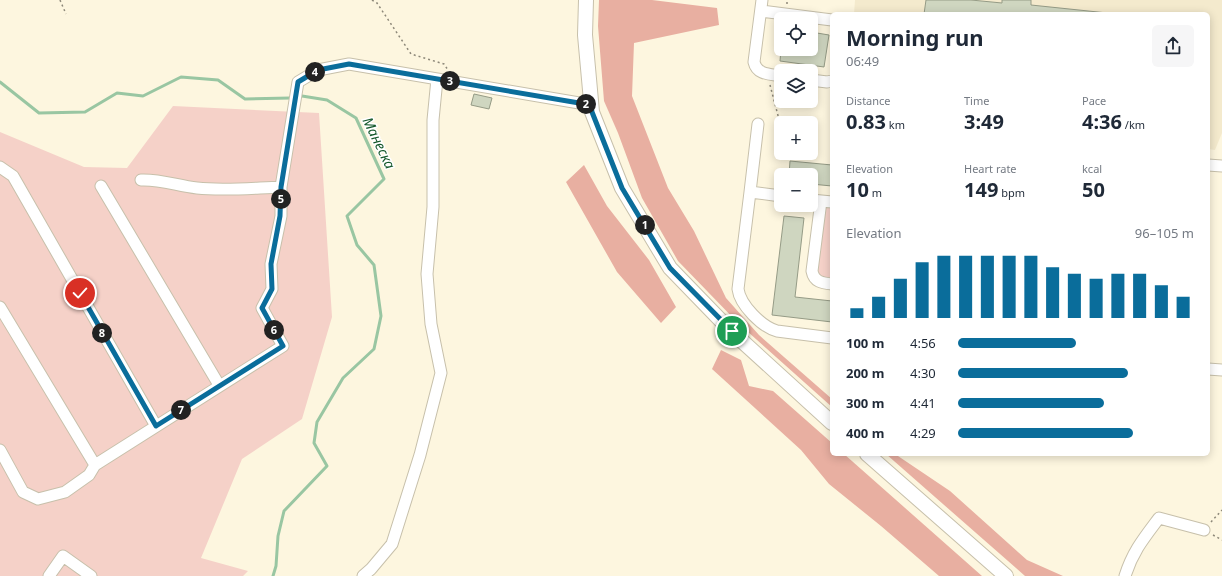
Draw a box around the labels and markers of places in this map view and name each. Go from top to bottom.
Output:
pin: 4 [305,62,325,82]
pin: 3 [440,71,460,91]
pin: 2 [576,94,596,114]
pin: 5 [271,189,291,209]
pin: 1 [635,215,655,235]
pin [63,276,97,310]
pin [715,314,749,348]
pin: 6 [264,320,284,340]
pin: 8 [92,323,112,343]
pin: 7 [171,400,191,420]

